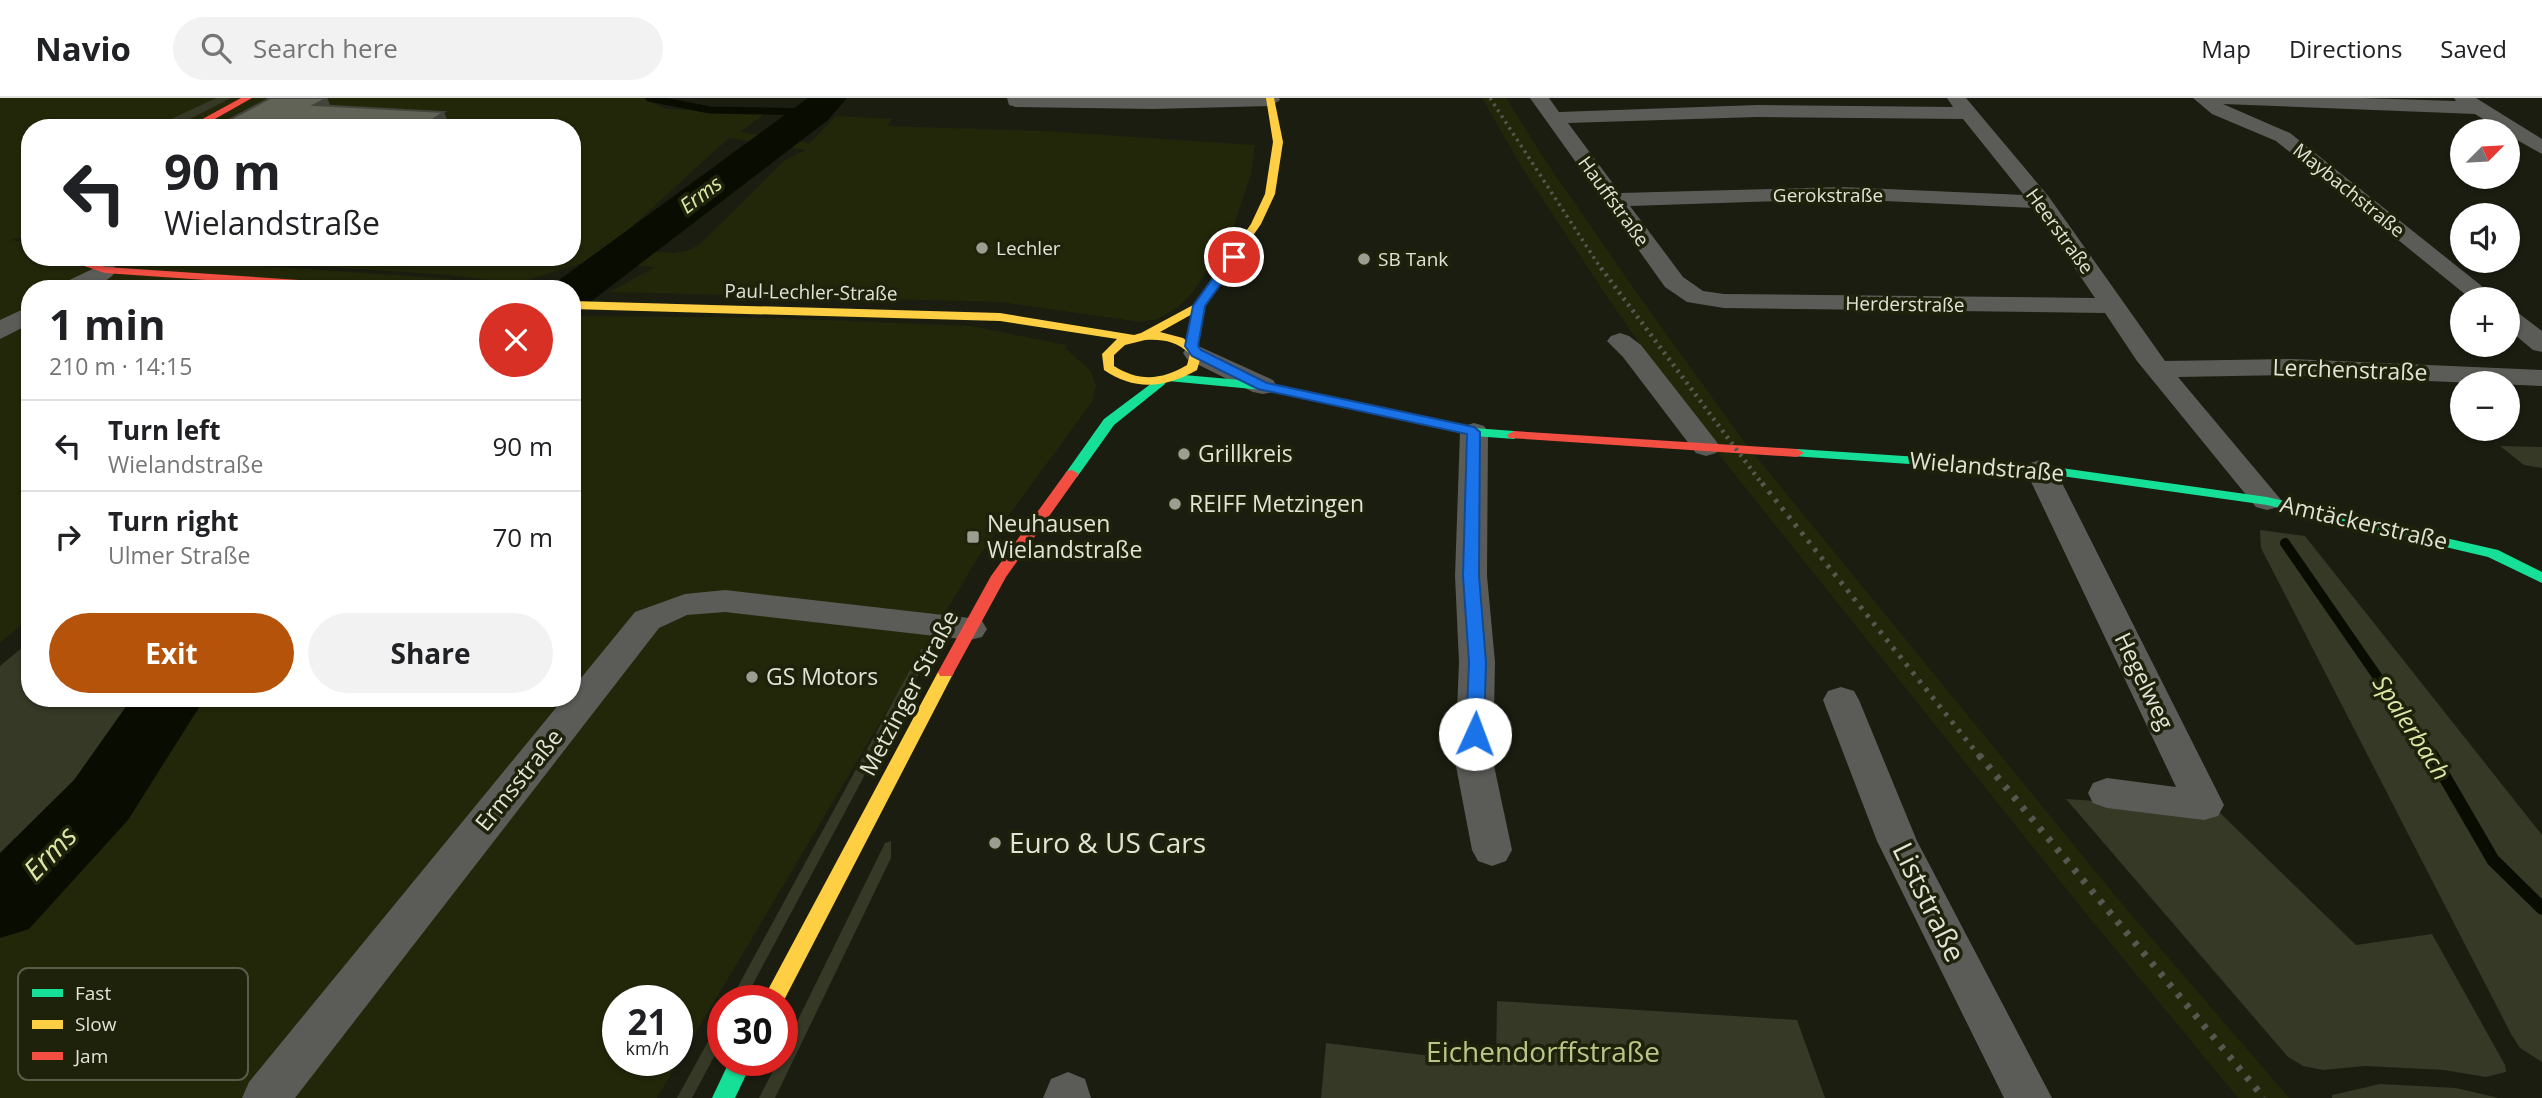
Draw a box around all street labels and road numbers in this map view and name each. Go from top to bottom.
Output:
street label: Maybachstraße [2288,137,2410,243]
street label: Hauffstraße [1572,151,1656,251]
street label: Gerokstraße [1773,182,1883,208]
street label: Heerstraße [2020,183,2100,279]
street label: Paul-Lechler-Straße [724,277,898,307]
street label: Herderstraße [1845,290,1965,318]
street label: Lerchenstraße [2272,350,2428,388]
street label: Wielandstraße [1908,443,2066,489]
street label: Amtäckerstraße [2277,487,2451,557]
street label: Metzinger Straße [851,604,965,781]
street label: Hegelweg [2108,627,2182,735]
street label: Ermsstraße [467,722,569,837]
street label: Liststraße [1885,835,1975,968]

